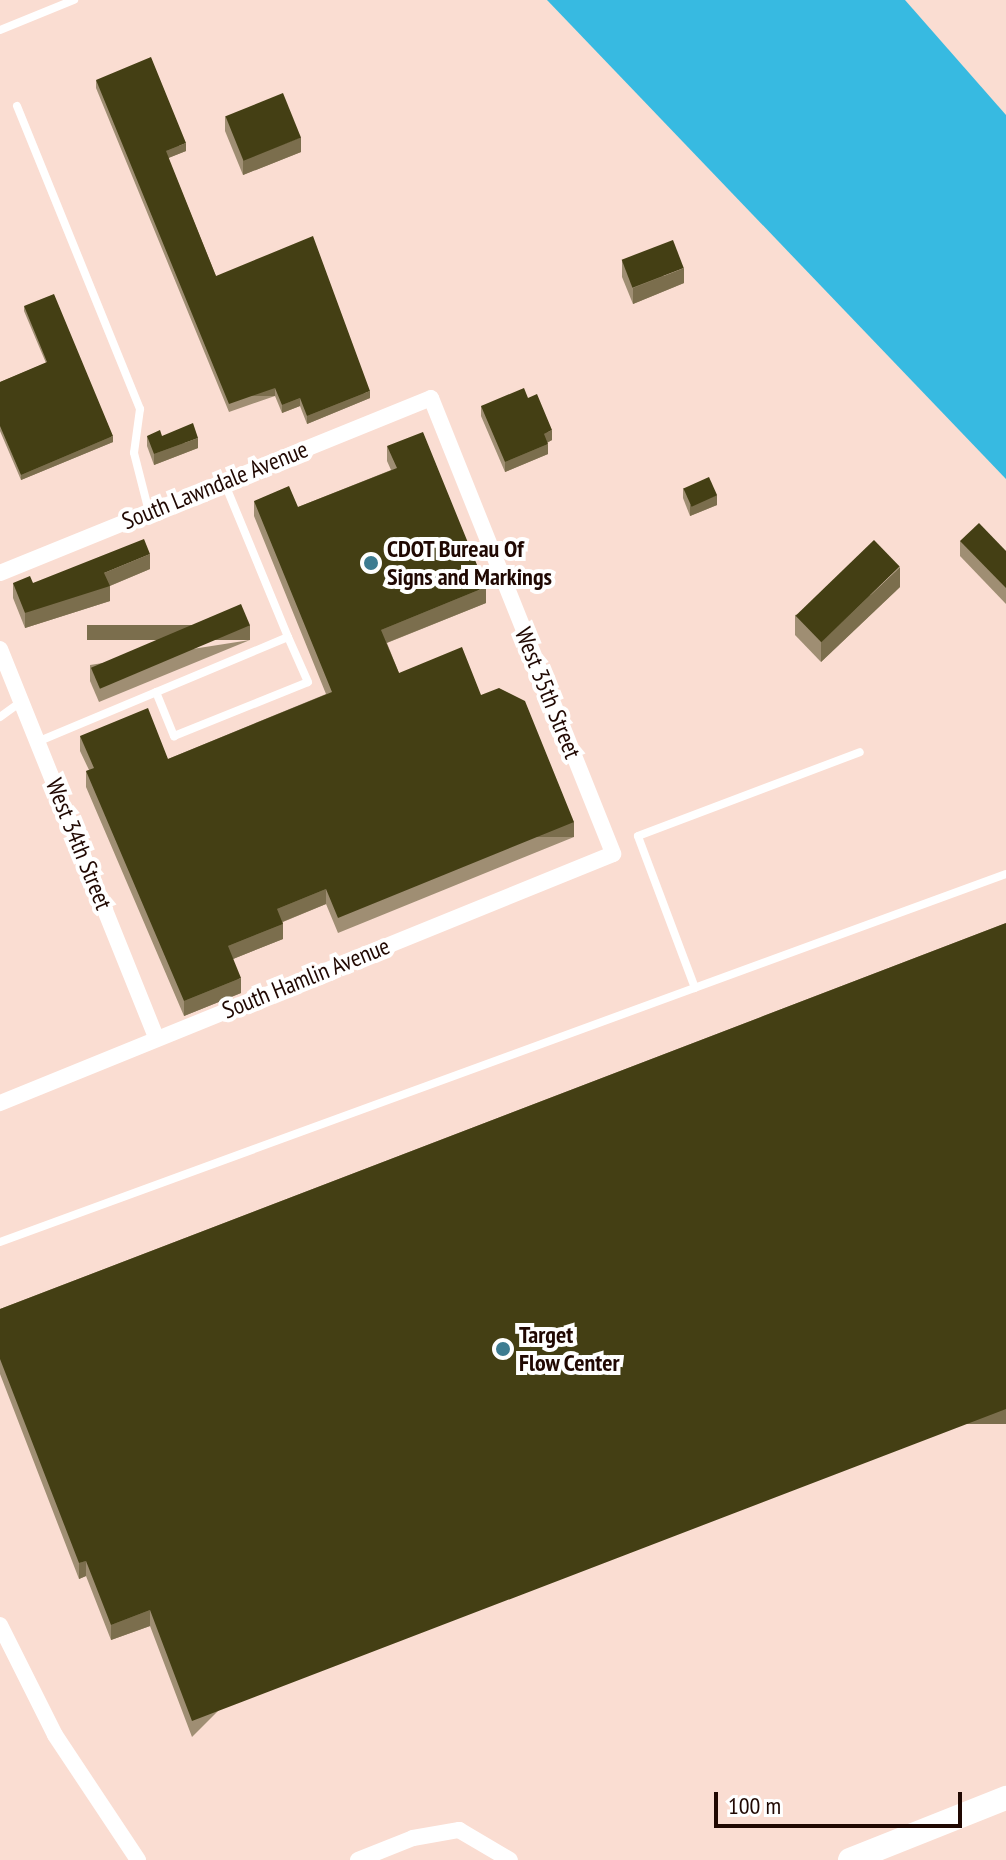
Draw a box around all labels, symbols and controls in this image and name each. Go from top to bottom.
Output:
street label: South Lawndale Avenue [118,434,312,536]
place label: CDOT Bureau Of Signs and Markings [387,535,552,591]
marker: CDOT Bureau Of Signs and Markings [362,554,380,572]
street label: West 35th Street [509,623,587,763]
street label: West 34th Street [40,774,118,914]
street label: South Hamlin Avenue [218,931,394,1025]
place label: Target Flow Center [519,1321,620,1377]
marker: Target Flow Center [494,1340,512,1358]
scale bar [718,1776,966,1826]
text: 100 m [728,1790,781,1821]

